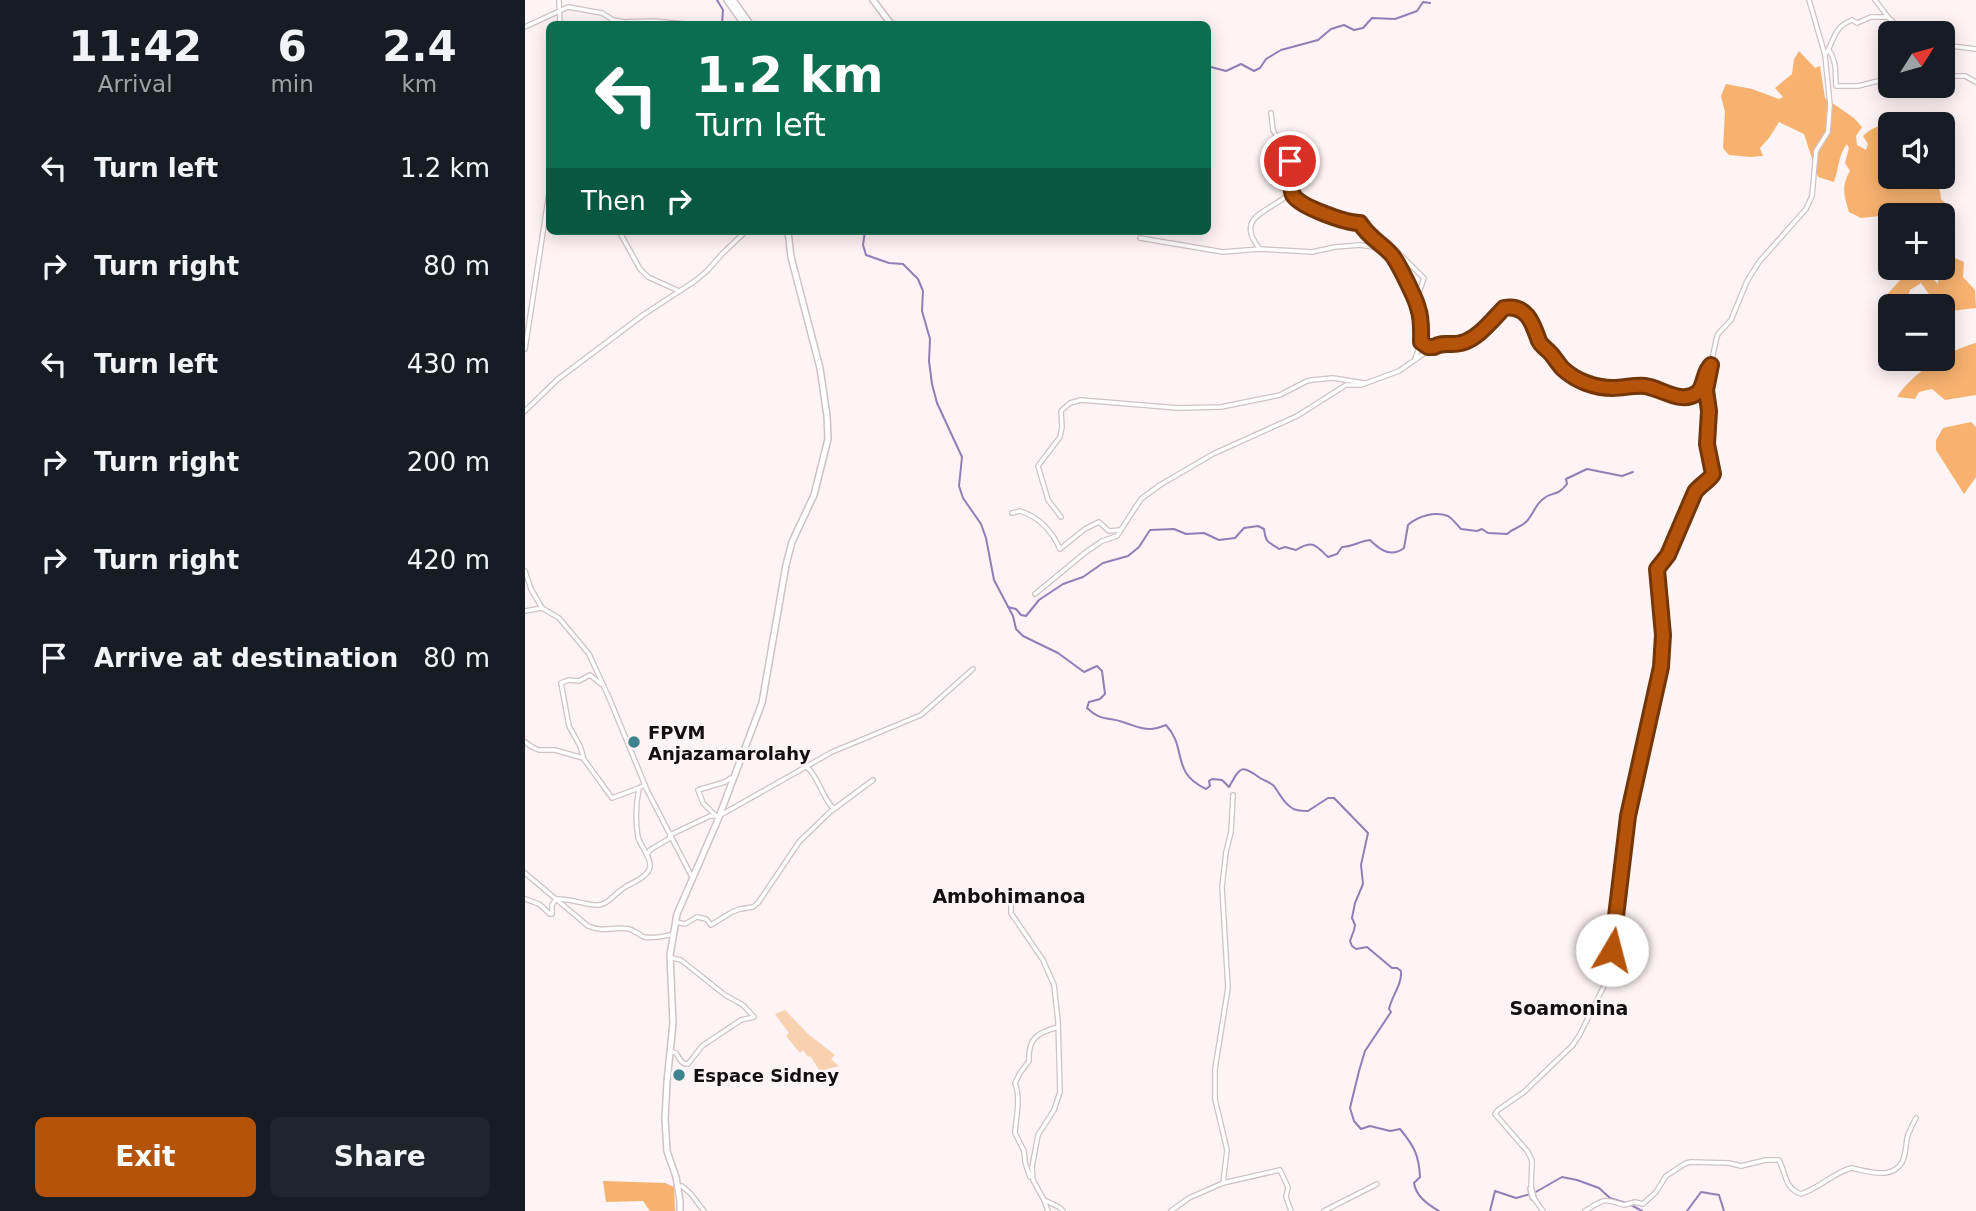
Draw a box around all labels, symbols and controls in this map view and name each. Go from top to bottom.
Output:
north arrow [1878,21,1955,98]
map controls [1878,21,1955,371]
text: 11:42 [68,22,202,71]
text: 6 [278,22,307,71]
text: 2.4 [382,22,457,71]
text: 1.2 km [696,47,884,104]
icon: left [581,49,672,140]
text: Arrival [98,71,173,97]
text: min [270,71,314,97]
text: km [402,71,437,97]
text: Turn left [696,106,826,144]
button: sound [1878,112,1955,189]
pin [1260,131,1320,191]
icon: arrive [1271,142,1309,180]
icon: left [35,149,73,187]
text: Turn left [94,153,218,183]
text: 1.2 km [400,153,490,183]
icon: right [660,182,698,220]
text: Then [581,186,646,216]
button: + [1878,203,1955,280]
icon: right [35,247,73,285]
text: Turn right [94,251,239,281]
text: 80 m [423,251,490,281]
button: − [1878,294,1955,371]
icon: left [35,345,73,383]
text: Turn left [94,349,218,379]
text: 430 m [407,349,490,379]
icon: right [35,443,73,481]
text: Turn right [94,447,239,477]
text: 200 m [407,447,490,477]
icon: right [35,541,73,579]
text: Turn right [94,545,239,575]
text: 420 m [407,545,490,575]
icon: arrive [35,639,73,677]
text: Arrive at destination [94,643,398,673]
text: 80 m [423,643,490,673]
place label: FPVM Anjazamarolahy [648,722,811,764]
marker: FPVM Anjazamarolahy [626,734,642,750]
district label: Ambohimanoa [932,885,1086,907]
position arrow [1575,913,1649,987]
district label: Soamonina [1510,997,1628,1019]
place label: Espace Sidney [693,1065,839,1086]
marker: Espace Sidney [671,1067,687,1083]
button: Exit [35,1117,256,1197]
button: Share [270,1117,490,1197]

